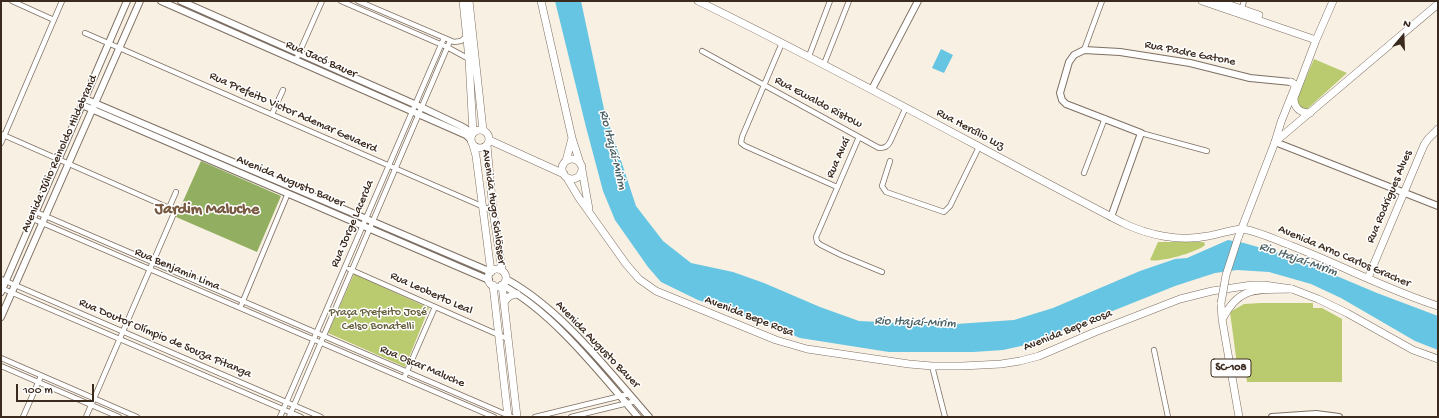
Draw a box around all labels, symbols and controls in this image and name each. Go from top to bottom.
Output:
north arrow [1383,16,1423,56]
text: N [1402,18,1412,31]
street label: Rua Jacó Bauer [283,38,359,82]
street label: Rua Padre Gatone [1143,38,1237,70]
street label: Rua Prefeito Victor Ademar Gevaerd [207,69,379,157]
street label: Avenida Júlio Reinoldo Hildebrand [19,73,101,235]
street label: Rua Ewaldo Ristow [772,74,864,132]
street label: Rua Hercílio Luz [933,106,1007,154]
water label: Rio Itajaí-Mirim [595,109,629,191]
street label: Rua Avaí [824,135,854,181]
street label: Rua Rodrigues Alves [1364,148,1416,246]
street label: Avenida Hugo Schlösser [478,149,508,265]
street label: Avenida Augusto Bauer [234,153,346,211]
street label: Rua Jorge Lacerda [328,178,378,270]
district label: Jardim Maluche [155,201,259,221]
street label: Avenida Arno Carlos Gracher [1276,223,1412,291]
water label: Rio Itajaí-Mirim [1257,239,1339,281]
street label: Rua Benjamin Lima [132,246,222,294]
street label: Rua Leoberto Leal [387,269,475,319]
street label: Avenida Bepe Rosa [702,293,796,341]
street label: Rua Doutor Olímpio de Souza Pitanga [77,296,253,382]
street label: Avenida Augusto Bauer [552,298,642,392]
park label: Praça Prefeito José Celso Bonatelli [329,306,427,334]
street label: Avenida Bepe Rosa [1022,307,1114,355]
water label: Rio Itajaí-Mirim [874,314,956,332]
street label: Rua Oscar Maluche [377,343,467,391]
road number: SC-108 [1211,359,1251,377]
scale bar [18,376,96,402]
text: 100 m [23,384,53,398]

